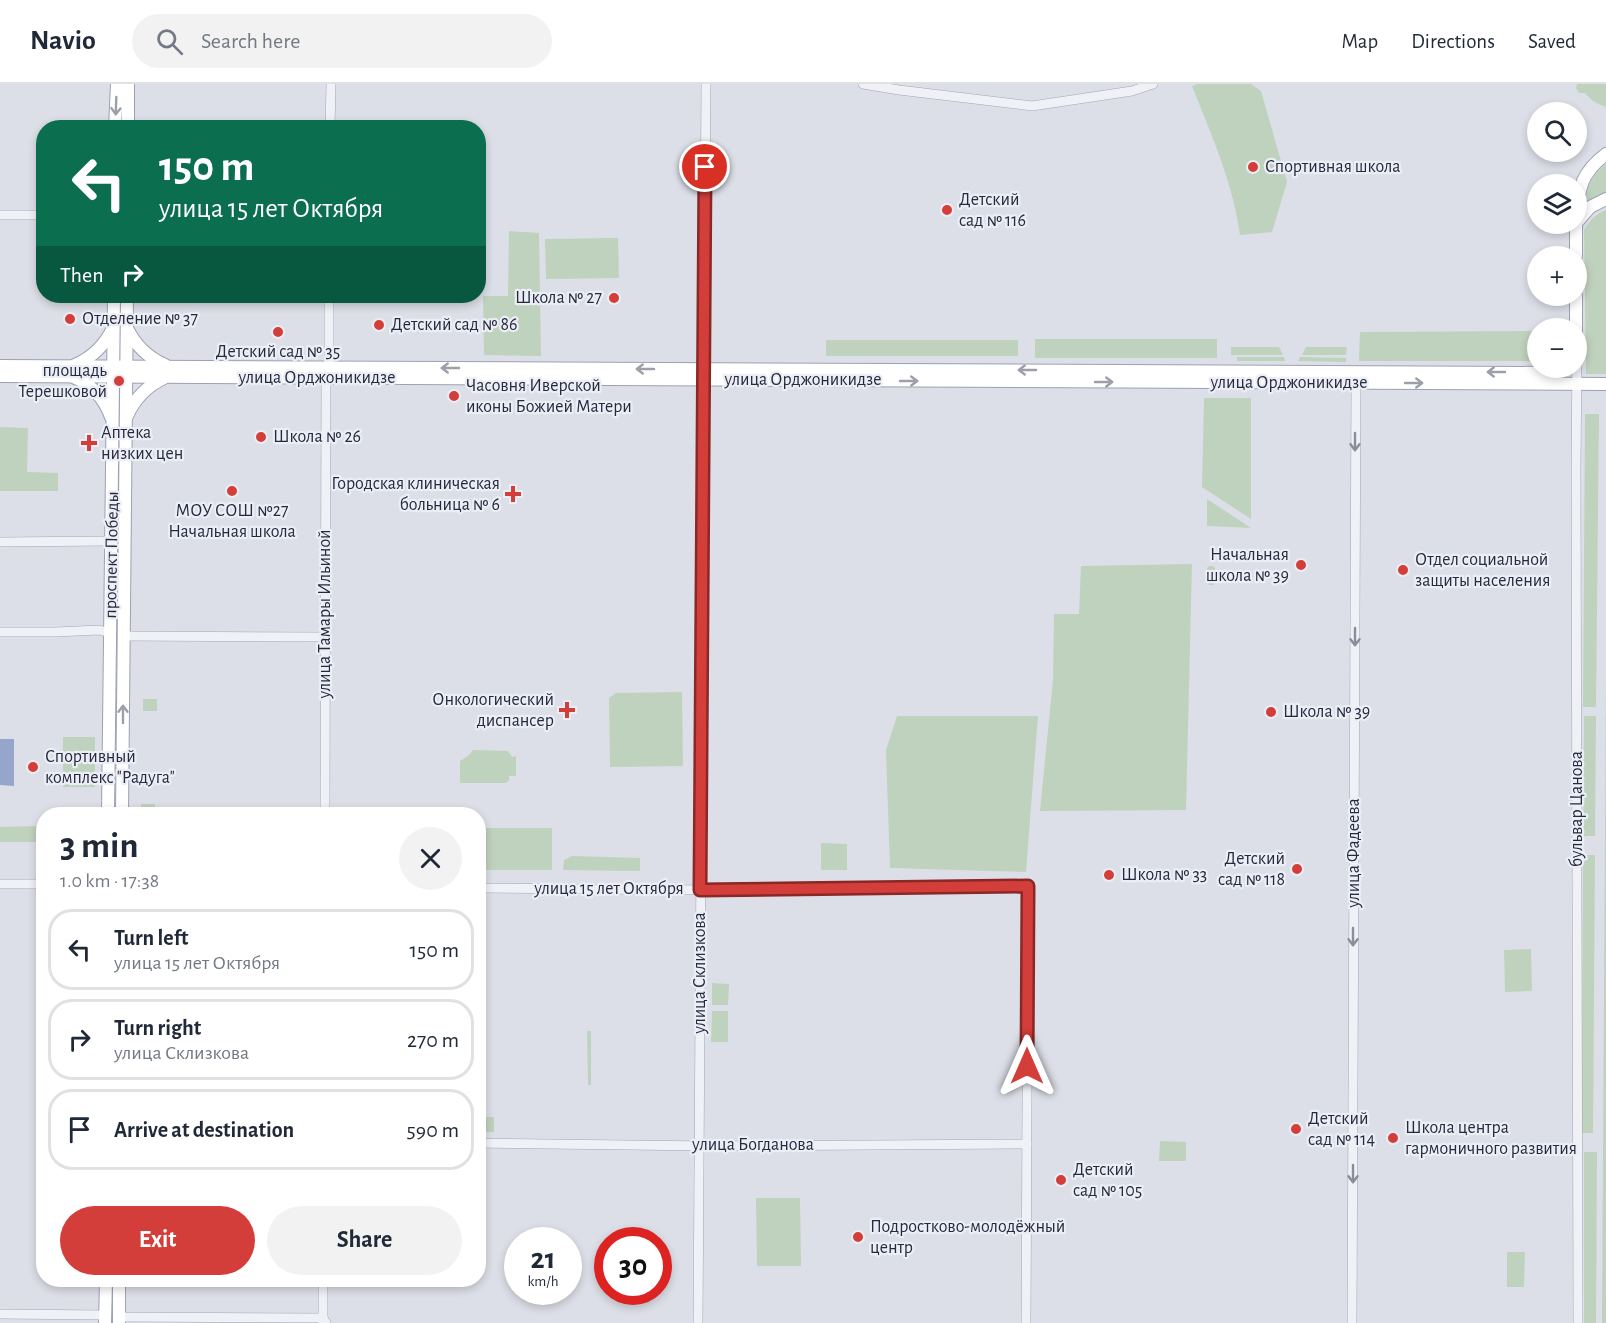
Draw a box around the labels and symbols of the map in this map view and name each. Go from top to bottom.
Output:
one-way arrow [110,95,122,115]
pin [679,141,730,192]
place label: Спортивная школа [1265,158,1401,176]
marker: Спортивная школа [1246,160,1260,174]
place label: Детский сад № 116 [959,191,1026,230]
marker: Детский сад № 116 [940,203,954,217]
place label: Школа № 27 [515,289,602,307]
marker: Школа № 27 [607,291,621,305]
place label: Отделение № 37 [82,310,198,328]
marker: Отделение № 37 [63,312,77,326]
place label: Детский сад № 86 [391,316,518,334]
marker: Детский сад № 86 [372,318,386,332]
marker: Детский сад № 35 [271,325,285,339]
place label: Детский сад № 35 [216,343,340,361]
place label: площадь Терешковой [19,362,107,401]
one-way arrow [441,362,461,374]
one-way arrow [636,363,656,374]
one-way arrow [1018,364,1038,376]
one-way arrow [1487,366,1507,378]
street label: улица Орджоникидзе [237,369,396,387]
street label: улица Орджоникидзе [723,371,882,389]
marker: площадь Терешковой [112,374,126,388]
street label: улица Орджоникидзе [1209,374,1368,392]
one-way arrow [899,375,919,387]
one-way arrow [1093,376,1113,388]
place label: Часовня Иверской иконы Божией Матери [466,377,632,416]
one-way arrow [1404,377,1424,389]
marker: Часовня Иверской иконы Божией Матери [447,389,461,403]
place label: Аптека низких цен [101,424,183,463]
place label: Школа № 26 [273,428,361,446]
marker: Школа № 26 [254,430,268,444]
one-way arrow [1349,431,1361,451]
marker: Аптека низких цен [82,436,96,450]
place label: Городская клиническая больница № 6 [331,475,500,514]
marker: МОУ СОШ №27 Начальная школа [225,484,239,498]
marker: Городская клиническая больница № 6 [504,485,522,503]
street label: проспект Победы [101,491,122,619]
place label: МОУ СОШ №27 Начальная школа [168,502,296,541]
street label: улица Тамары Ильиной [316,529,334,700]
place label: Начальная школа № 39 [1206,546,1289,585]
place label: Отдел социальной защиты населения [1415,551,1550,590]
marker: Начальная школа № 39 [1294,558,1308,572]
marker: Отдел социальной защиты населения [1396,563,1410,577]
one-way arrow [1349,626,1361,646]
place label: Онкологический диспансер [432,691,554,730]
marker: Онкологический диспансер [558,701,576,719]
place label: Школа № 39 [1283,703,1370,721]
one-way arrow [117,705,129,725]
marker: Школа № 39 [1264,705,1278,719]
place label: Спортивный комплекс "Радуга" [45,748,175,787]
street label: бульвар Цанова [1567,751,1586,867]
marker: Спортивный комплекс "Радуга" [26,760,40,774]
street label: улица Фадеева [1345,798,1363,909]
place label: Детский сад № 118 [1218,850,1285,889]
marker: Детский сад № 118 [1290,862,1304,876]
place label: Школа № 33 [1121,866,1207,884]
marker: Школа № 33 [1102,868,1116,882]
street label: улица 15 лет Октября [533,879,684,898]
street label: улица Склизкова [691,912,709,1035]
one-way arrow [1347,926,1359,946]
position arrow [995,1034,1059,1098]
place label: Детский сад № 114 [1308,1110,1375,1149]
place label: Школа центра гармоничного развития [1405,1119,1577,1158]
marker: Детский сад № 114 [1289,1122,1303,1136]
marker: Школа центра гармоничного развития [1386,1131,1400,1145]
street label: улица Богданова [691,1136,814,1154]
place label: Детский сад № 105 [1073,1161,1142,1200]
one-way arrow [1347,1163,1359,1183]
marker: Детский сад № 105 [1054,1173,1068,1187]
place label: Подростково-молодёжный центр [870,1218,1065,1257]
speed limit sign: 30 [594,1227,672,1305]
marker: Подростково-молодёжный центр [851,1230,865,1244]

